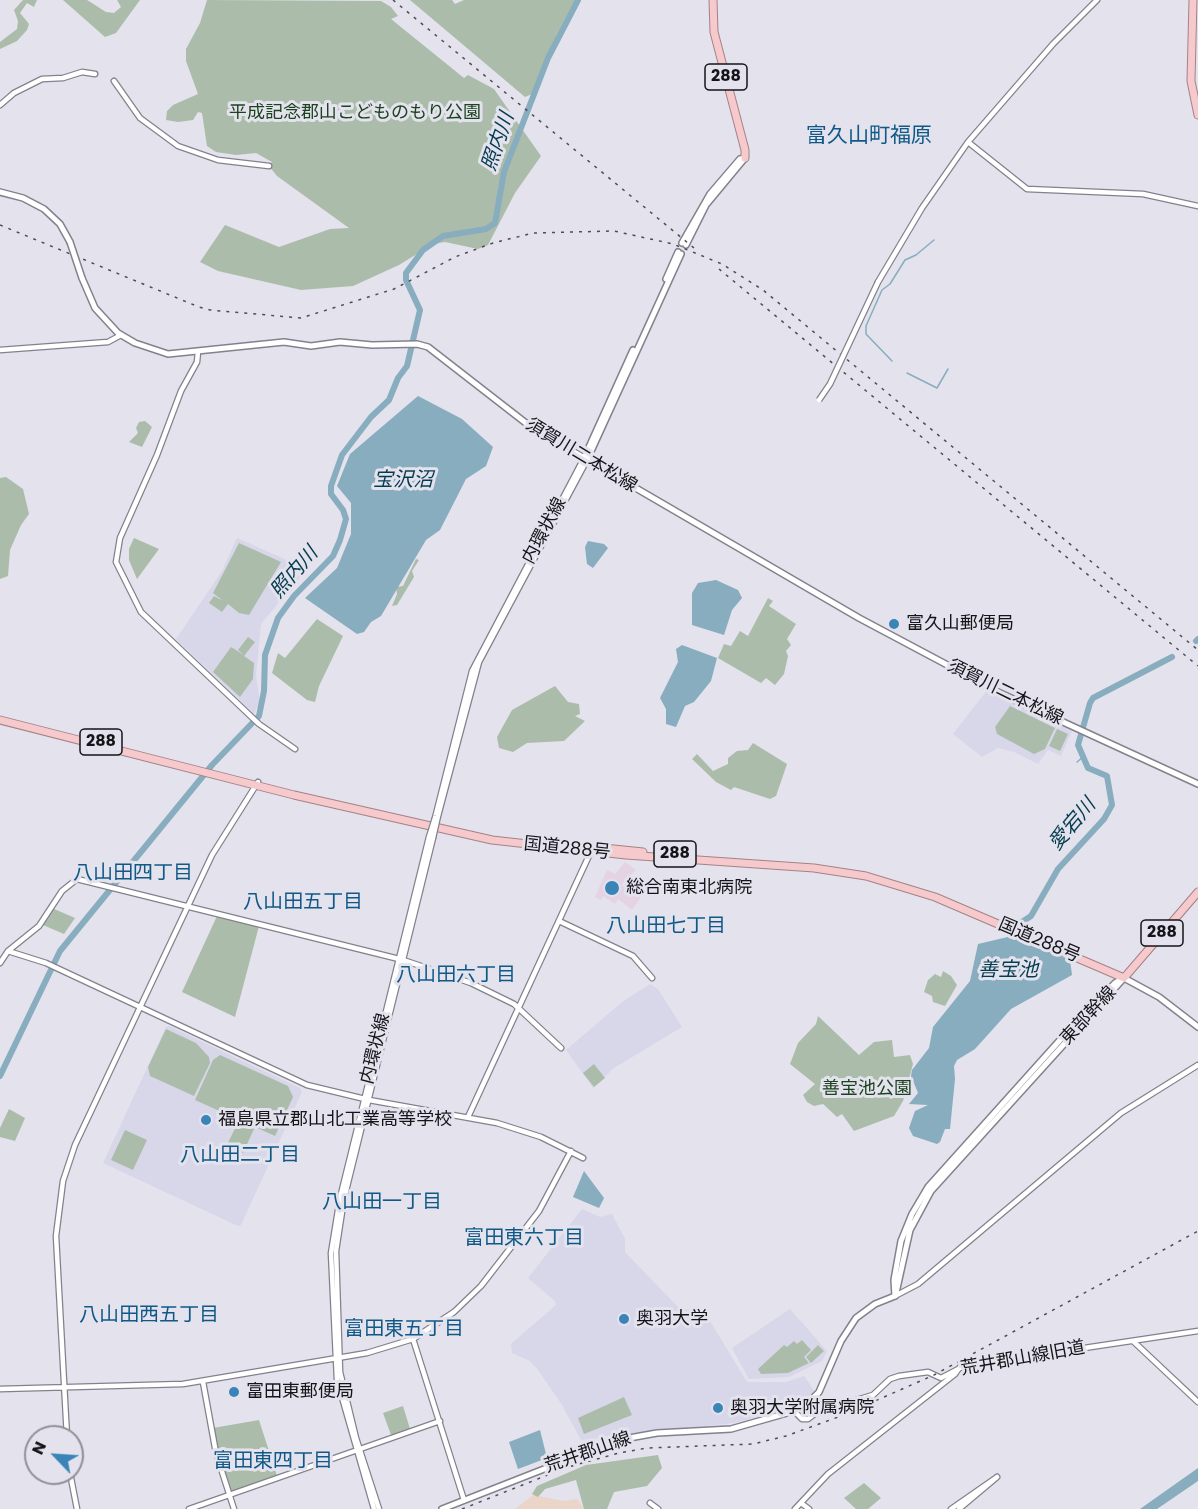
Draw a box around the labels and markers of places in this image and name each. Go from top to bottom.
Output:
place label: 富久山郵便局 [906,613,1014,635]
marker: 富久山郵便局 [887,617,901,631]
place label: 総合南東北病院 [626,877,752,899]
marker: 総合南東北病院 [603,879,621,897]
place label: 福島県立郡山北工業高等学校 [218,1109,452,1131]
marker: 福島県立郡山北工業高等学校 [199,1113,213,1127]
place label: 奥羽大学 [636,1308,708,1330]
marker: 奥羽大学 [617,1312,631,1326]
place label: 富田東郵便局 [246,1381,354,1403]
marker: 富田東郵便局 [227,1385,241,1399]
place label: 奥羽大学附属病院 [730,1397,874,1419]
marker: 奥羽大学附属病院 [711,1401,725,1415]

